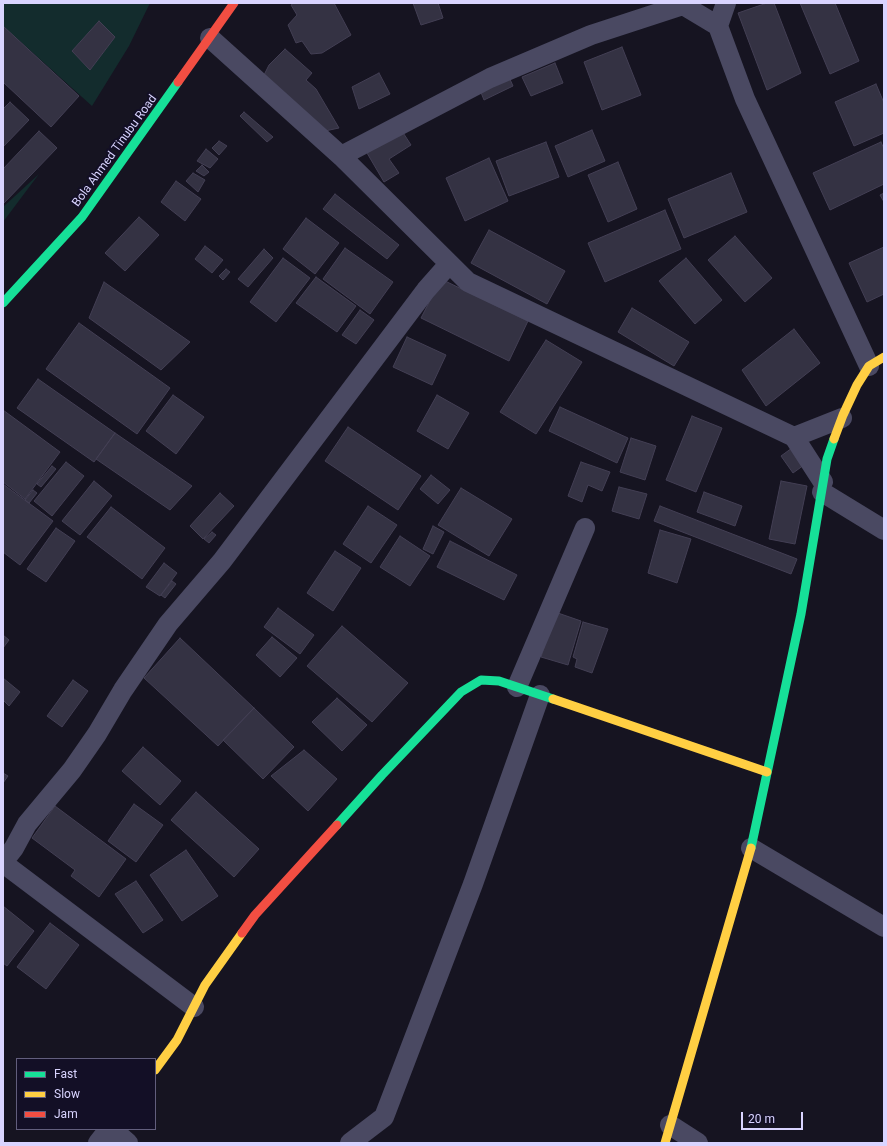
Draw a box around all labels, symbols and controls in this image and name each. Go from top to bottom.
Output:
street label: Bola Ahmed Tinubu Road [70,92,160,210]
legend [16,1058,156,1130]
text: Fast [54,1067,77,1081]
text: Slow [54,1087,80,1101]
scale bar [743,1104,805,1130]
text: Jam [54,1107,78,1121]
text: 20 m [748,1112,775,1126]

